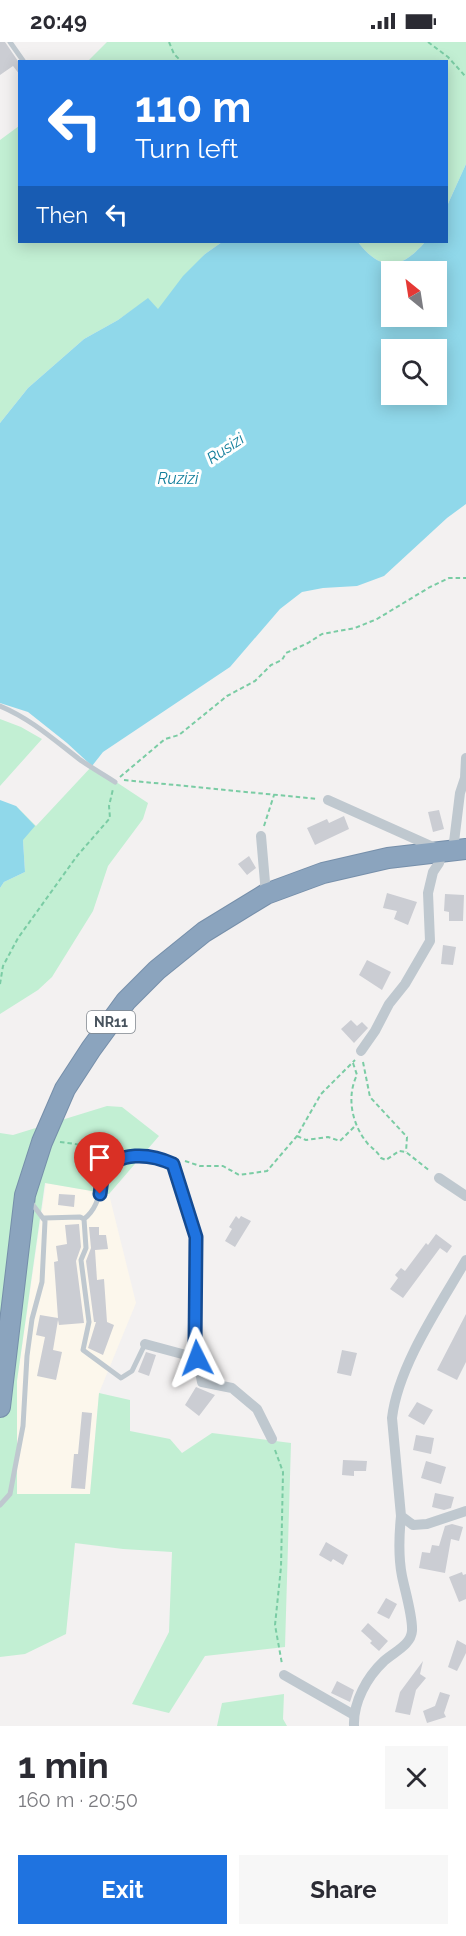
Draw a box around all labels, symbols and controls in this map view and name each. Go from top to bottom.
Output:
text: 20:49 [30,8,87,34]
text: 110 m [135,83,251,132]
icon: left [36,84,114,162]
text: Turn left [135,133,238,164]
icon: left [100,198,133,231]
text: Then [36,202,88,228]
north arrow [381,261,447,327]
map controls [381,261,447,405]
button: search [381,339,447,405]
water label: Rusizi [203,429,248,468]
water label: Ruzizi [158,469,199,488]
road number: NR11 [87,1011,135,1033]
pin [74,1132,125,1194]
icon: arrive [83,1141,116,1174]
position arrow [165,1326,229,1390]
text: 1 min [18,1744,109,1786]
button: close [385,1746,448,1809]
text: 160 m · 20:50 [18,1788,138,1812]
button: Exit [18,1855,227,1924]
button: Share [239,1855,448,1924]

